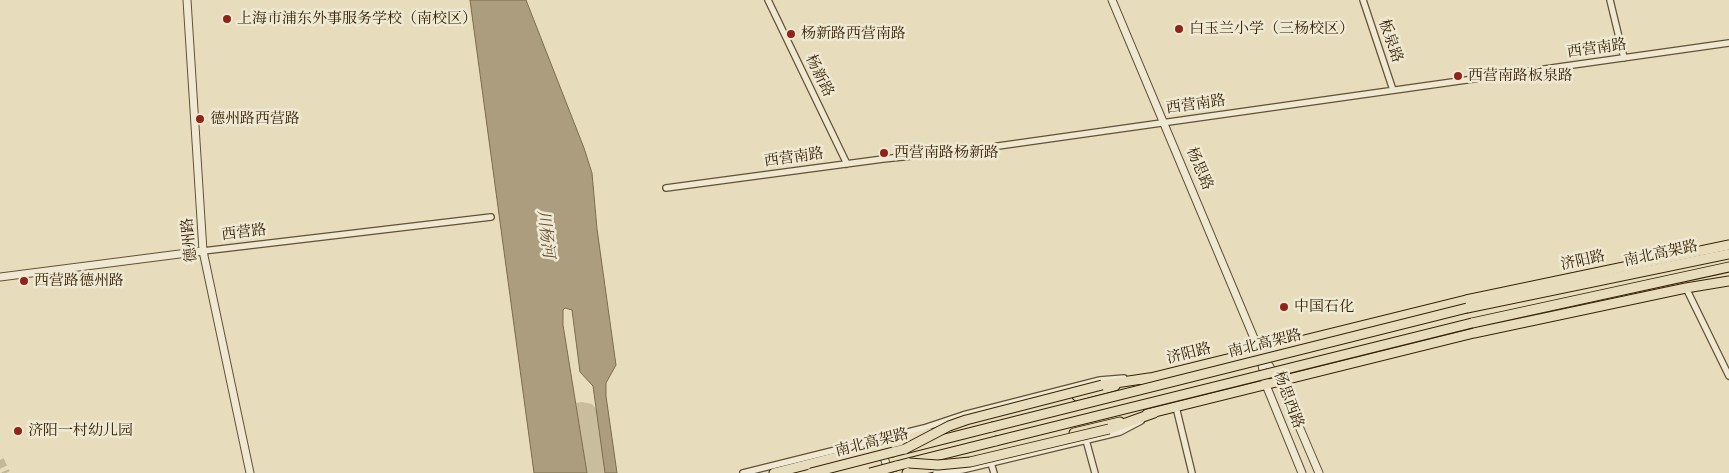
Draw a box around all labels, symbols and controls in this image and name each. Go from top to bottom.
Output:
place label: 上海市浦东外事服务学校（南校区） [237,10,477,28]
marker: 上海市浦东外事服务学校（南校区） [221,13,233,25]
street label: 板泉路 [1374,17,1406,65]
place label: 白玉兰小学（三杨校区） [1189,20,1354,38]
marker: 白玉兰小学（三杨校区） [1173,23,1185,35]
place label: 杨新路西营南路 [801,25,906,43]
marker: 杨新路西营南路 [785,28,797,40]
street label: 西营南路 [1566,36,1628,62]
street label: 杨新路 [801,52,837,100]
place label: 西营南路板泉路 [1468,67,1573,85]
marker: 西营南路板泉路 [1452,70,1464,82]
street label: 西营南路 [1165,92,1227,118]
place label: 德州路西营路 [210,110,300,128]
marker: 德州路西营路 [194,113,206,125]
place label: 西营南路杨新路 [894,144,999,162]
street label: 西营南路 [763,145,825,171]
street label: 杨思路 [1182,145,1216,193]
marker: 西营南路杨新路 [878,147,890,159]
water label: 川杨河 [533,209,557,259]
street label: 德州路 [179,217,201,263]
street label: 西营路 [221,221,267,245]
street label: 南北高架路 [1622,237,1700,271]
street label: 济阳路 [1559,248,1607,274]
place label: 西营路德州路 [34,272,124,290]
marker: 西营路德州路 [18,275,30,287]
place label: 中国石化 [1294,298,1354,316]
marker: 中国石化 [1278,301,1290,313]
street label: 南北高架路 [1226,326,1304,362]
street label: 济阳路 [1165,340,1213,368]
street label: 杨思西路 [1269,369,1307,431]
place label: 济阳一村幼儿园 [28,422,133,440]
marker: 济阳一村幼儿园 [12,425,24,437]
street label: 南北高架路 [833,425,911,461]

